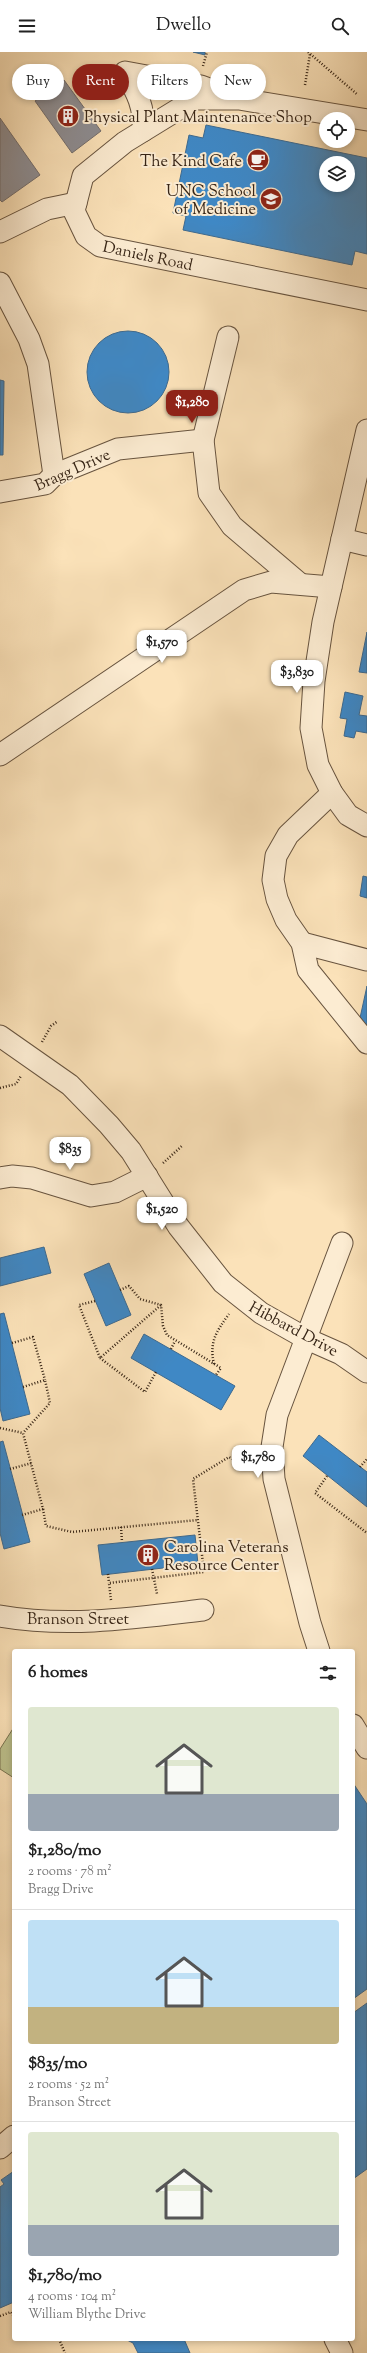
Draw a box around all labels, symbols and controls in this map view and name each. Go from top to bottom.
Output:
text: Dwello [156,13,211,39]
icon: menu [16,15,38,37]
icon: search [329,15,351,37]
chip: Buy [12,64,64,100]
chip: Rent [72,64,129,100]
chip: Filters [137,64,202,100]
chip: New [210,64,266,100]
building icon: Physical Plant Maintenance Shop [55,103,81,129]
place label: Physical Plant Maintenance Shop [84,107,312,130]
map controls [319,112,355,192]
button: locate [319,112,355,148]
cafe icon: The Kind Cafe [245,147,271,173]
place label: The Kind Cafe [140,151,242,174]
button: layers [319,156,355,192]
place label: UNC School of Medicine [166,181,257,222]
school or university icon: UNC School of Medicine [258,186,284,212]
street label: Daniels Road [100,237,195,278]
pin: $1,280 [159,390,225,424]
text: $1,280 [175,394,209,412]
street label: Bragg Drive [31,444,115,498]
pin: $1,570 [129,630,195,664]
text: $1,570 [146,634,178,652]
pin: $3,830 [264,660,330,694]
text: $3,830 [280,664,314,682]
pin: $835 [46,1137,94,1171]
text: $835 [58,1141,82,1159]
pin: $1,520 [129,1197,195,1231]
text: $1,520 [146,1201,178,1219]
street label: Hibbard Drive [244,1297,342,1363]
pin: $1,780 [225,1445,291,1479]
text: $1,780 [241,1449,275,1467]
place label: Carolina Veterans Resource Center [164,1537,289,1578]
building icon: Carolina Veterans Resource Center [135,1542,161,1568]
street label: Branson Street [27,1609,130,1632]
text: 6 homes [28,1661,88,1685]
icon: filters [317,1662,339,1684]
icon: home [148,1733,220,1805]
text: $1,280/mo [28,1839,101,1863]
text: 2 rooms · 78 m² [28,1863,112,1881]
text: Bragg Drive [28,1881,94,1899]
icon: home [148,1946,220,2018]
text: $835/mo [28,2052,87,2076]
text: 2 rooms · 52 m² [28,2076,109,2094]
text: Branson Street [28,2094,111,2112]
icon: home [148,2158,220,2230]
text: $1,780/mo [28,2264,102,2288]
text: 4 rooms · 104 m² [28,2288,116,2306]
text: William Blythe Drive [28,2306,146,2324]

